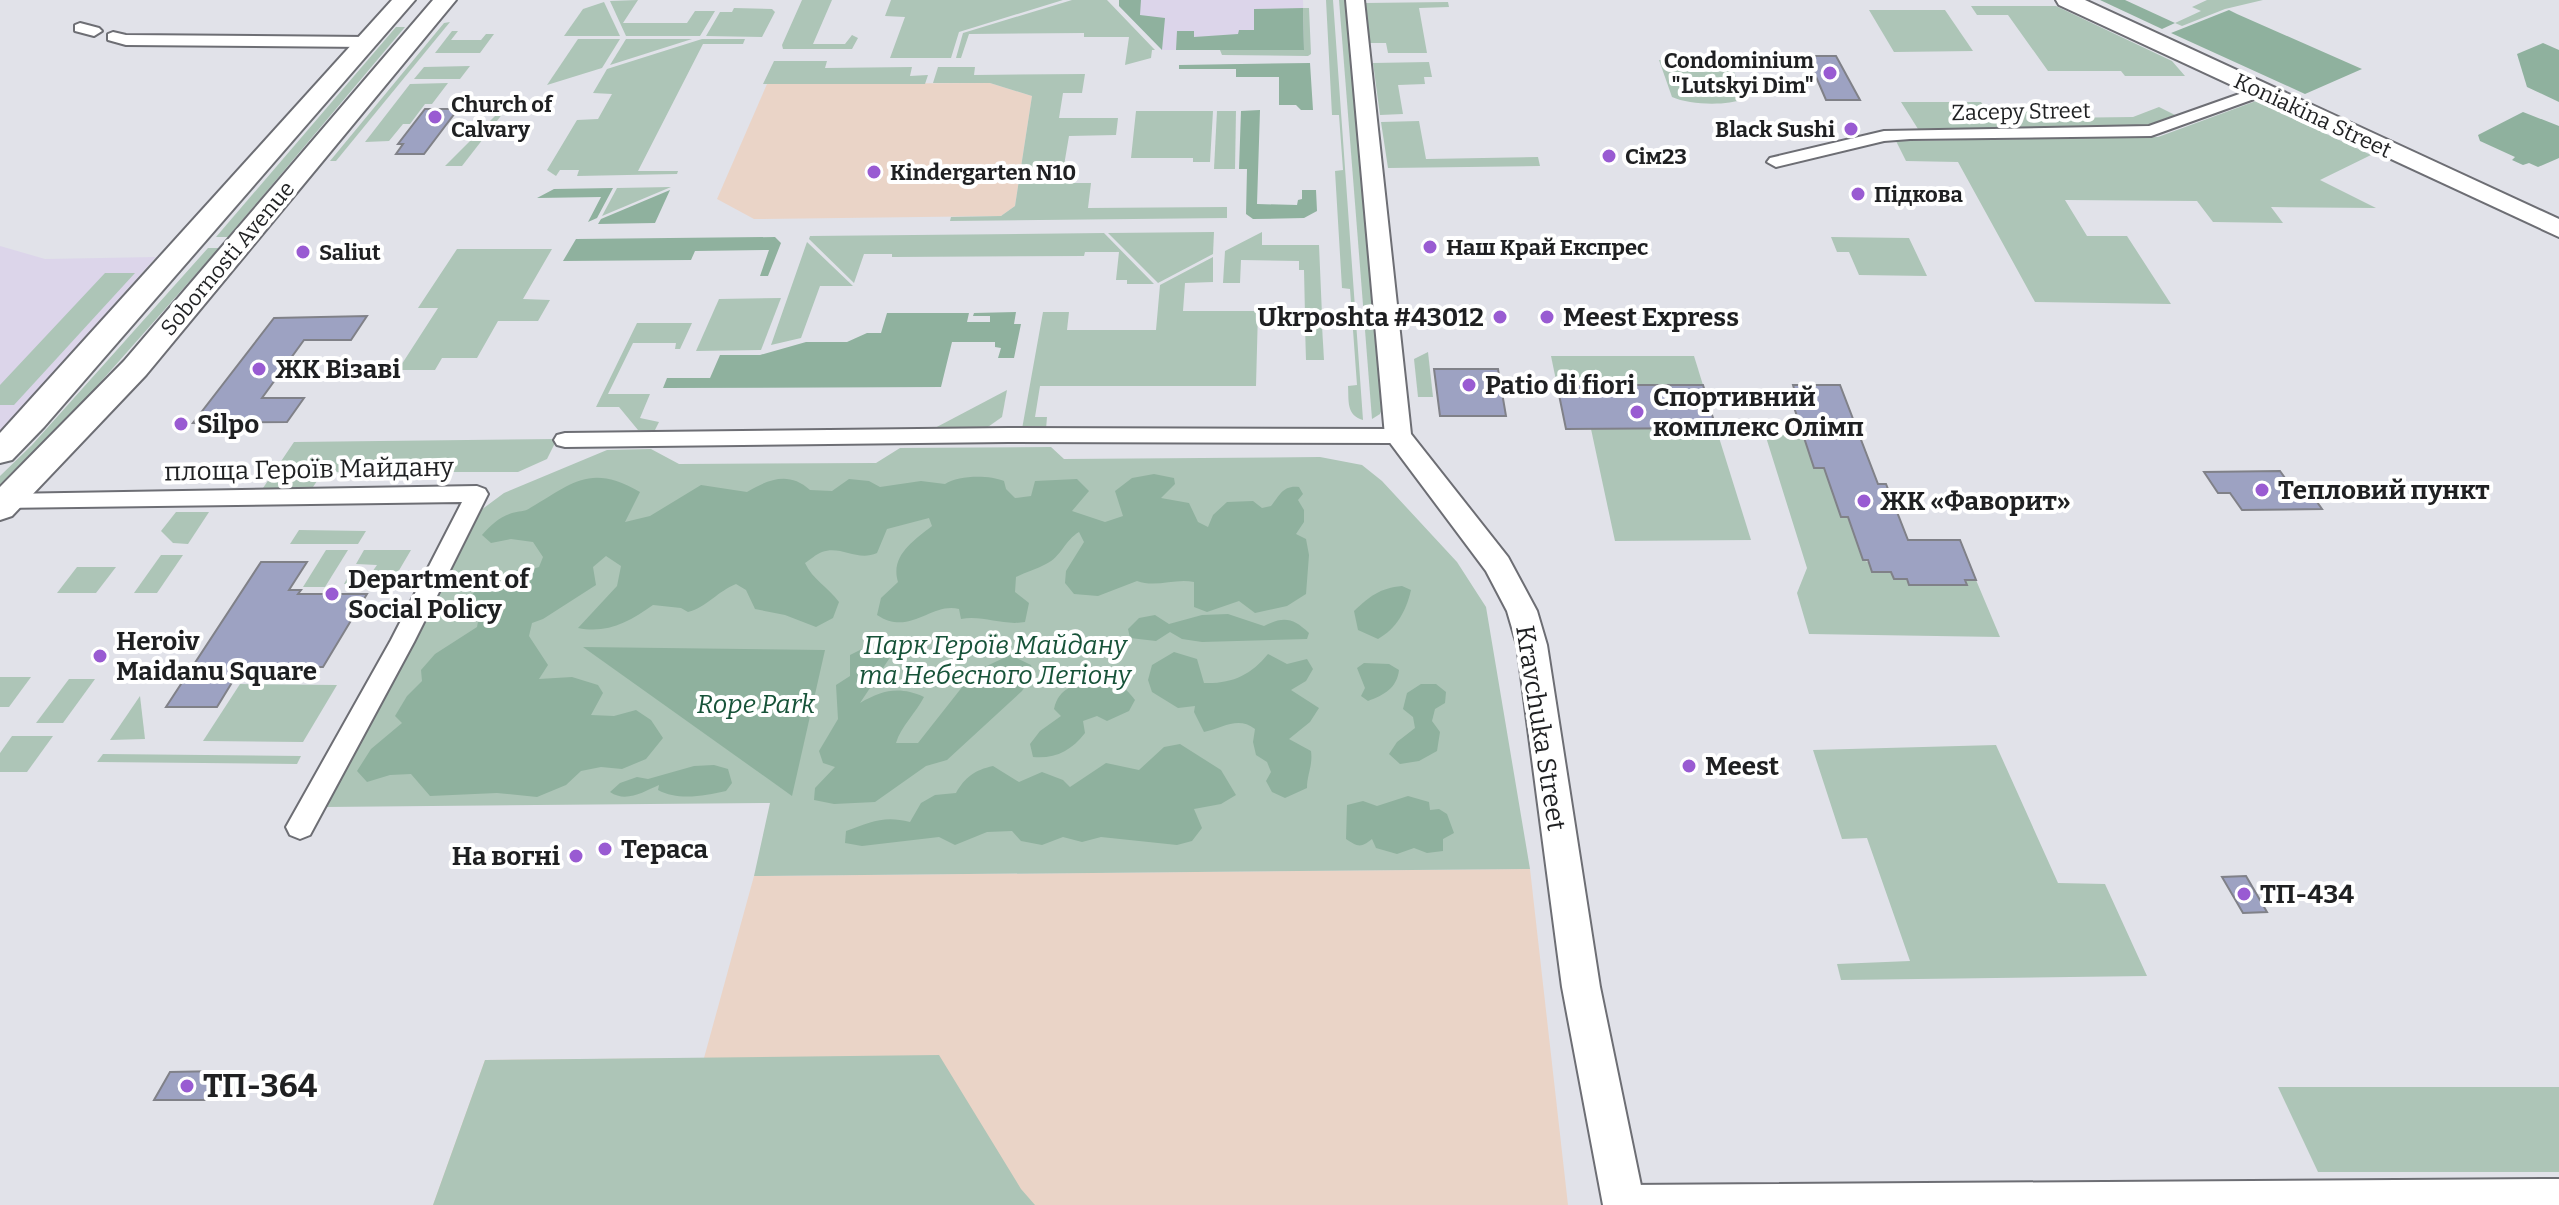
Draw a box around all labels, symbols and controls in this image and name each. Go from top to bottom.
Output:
place label: Condominium "Lutskyi Dim" [1664,47,1814,99]
marker: Condominium "Lutskyi Dim" [1821,64,1839,82]
street label: Koniakina Street [2230,67,2396,164]
place label: Church of Calvary [451,91,554,143]
street label: Zacepy Street [1951,97,2091,126]
marker: Church of Calvary [426,108,444,126]
place label: Black Sushi [1715,116,1835,143]
marker: Black Sushi [1842,120,1860,138]
place label: Сім23 [1625,143,1687,170]
marker: Сім23 [1600,147,1618,165]
place label: Kindergarten N10 [890,159,1076,186]
marker: Kindergarten N10 [865,163,883,181]
street label: Sobornosti Avenue [155,175,300,341]
place label: Підкова [1874,181,1963,208]
marker: Підкова [1849,185,1867,203]
place label: Наш Край Експрес [1446,234,1648,261]
marker: Наш Край Експрес [1421,238,1439,256]
place label: Saliut [319,239,381,266]
marker: Saliut [294,243,312,261]
place label: Ukrposhta #43012 [1258,302,1484,333]
place label: Meest Express [1563,302,1739,333]
marker: Ukrposhta #43012 [1491,308,1509,326]
marker: Meest Express [1538,308,1556,326]
place label: ЖК Візаві [275,354,400,385]
marker: ЖК Візаві [250,360,268,378]
place label: Patio di fiori [1485,370,1635,401]
marker: Patio di fiori [1460,376,1478,394]
place label: Спортивний комплекс Олімп [1653,382,1864,443]
marker: Спортивний комплекс Олімп [1628,403,1646,421]
place label: Silpo [197,409,259,440]
marker: Silpo [172,415,190,433]
street label: площа Героїв Майдану [164,451,454,488]
place label: Тепловий пункт [2278,475,2490,506]
marker: Тепловий пункт [2253,481,2271,499]
place label: ЖК «Фаворит» [1880,486,2071,517]
marker: ЖК «Фаворит» [1855,492,1873,510]
place label: Department of Social Policy [348,564,531,625]
marker: Department of Social Policy [323,585,341,603]
street label: Kravchuka Street [1509,623,1572,834]
place label: Heroiv Maidanu Square [116,626,317,687]
park label: Парк Героїв Майдану та Небесного Легіону [859,630,1133,691]
marker: Heroiv Maidanu Square [91,647,109,665]
park label: Rope Park [697,689,816,720]
place label: Meest [1705,751,1780,782]
marker: Meest [1680,757,1698,775]
place label: Тераса [621,834,709,865]
marker: Тераса [596,840,614,858]
place label: На вогні [452,841,560,872]
marker: На вогні [567,847,585,865]
place label: ТП-434 [2260,879,2354,910]
marker: ТП-434 [2235,885,2253,903]
place label: ТП-364 [203,1067,318,1105]
marker: ТП-364 [178,1077,196,1095]

